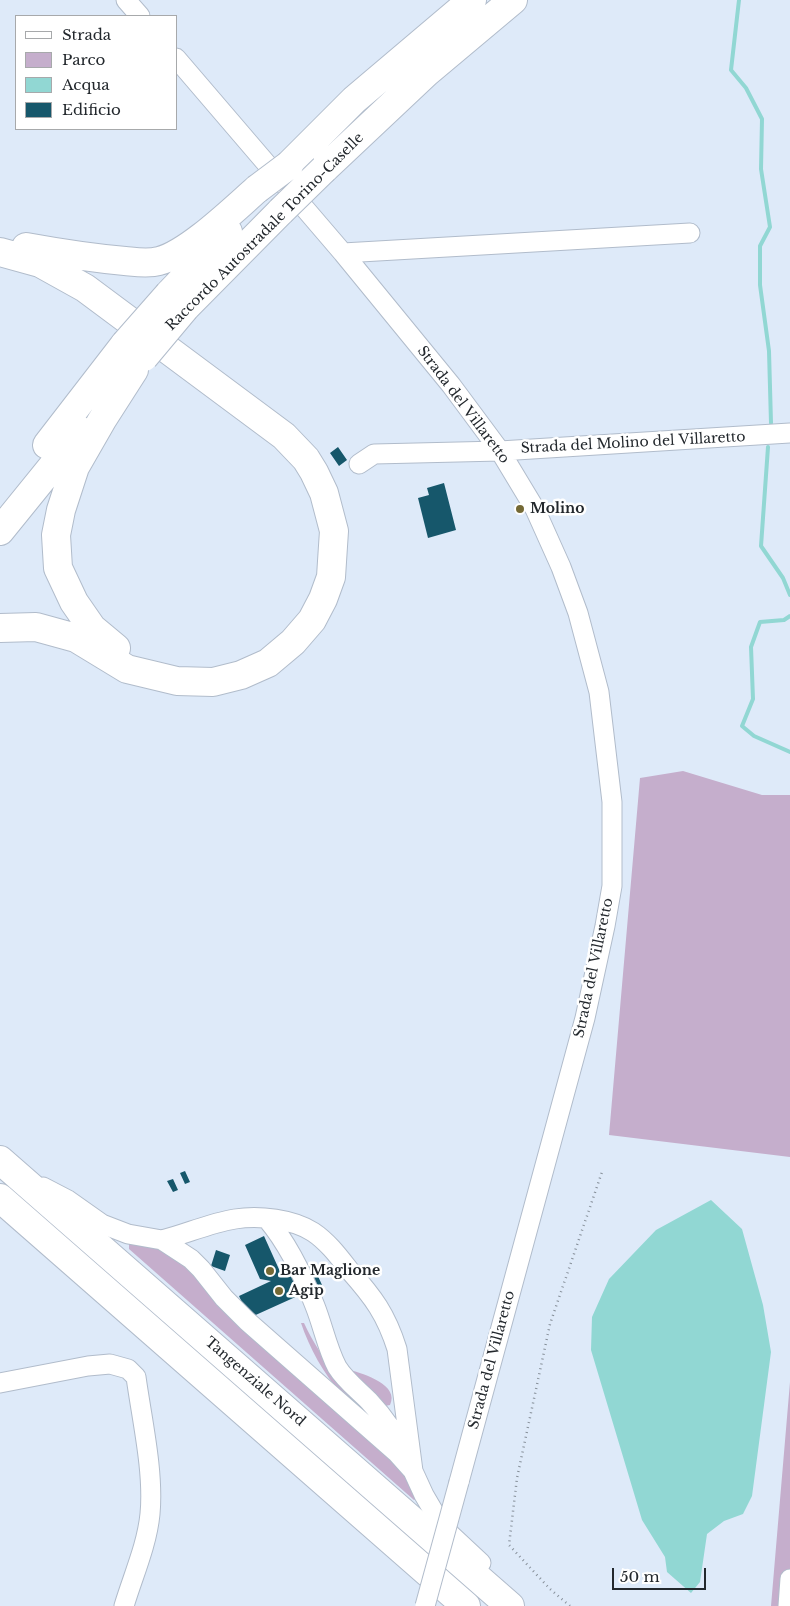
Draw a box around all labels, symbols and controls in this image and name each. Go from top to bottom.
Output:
legend [15,15,178,130]
text: Strada [62,25,111,44]
text: Parco [62,50,105,69]
text: Acqua [62,75,110,94]
text: Edificio [62,100,121,119]
street label: Raccordo Autostradale Torino-Caselle [163,130,367,334]
street label: Strada del Villaretto [413,343,513,467]
street label: Strada del Molino del Villaretto [520,429,746,457]
place label: Molino [530,501,584,517]
marker: Molino [514,503,526,515]
street label: Strada del Villaretto [571,896,617,1040]
place label: Bar Maglione [280,1263,380,1279]
marker: Bar Maglione [264,1265,276,1277]
place label: Agip [289,1283,324,1299]
marker: Agip [273,1285,285,1297]
street label: Strada del Villaretto [465,1289,519,1431]
street label: Tangenziale Nord [201,1334,309,1430]
scale bar [615,1558,709,1590]
text: 50 m [620,1567,660,1586]

